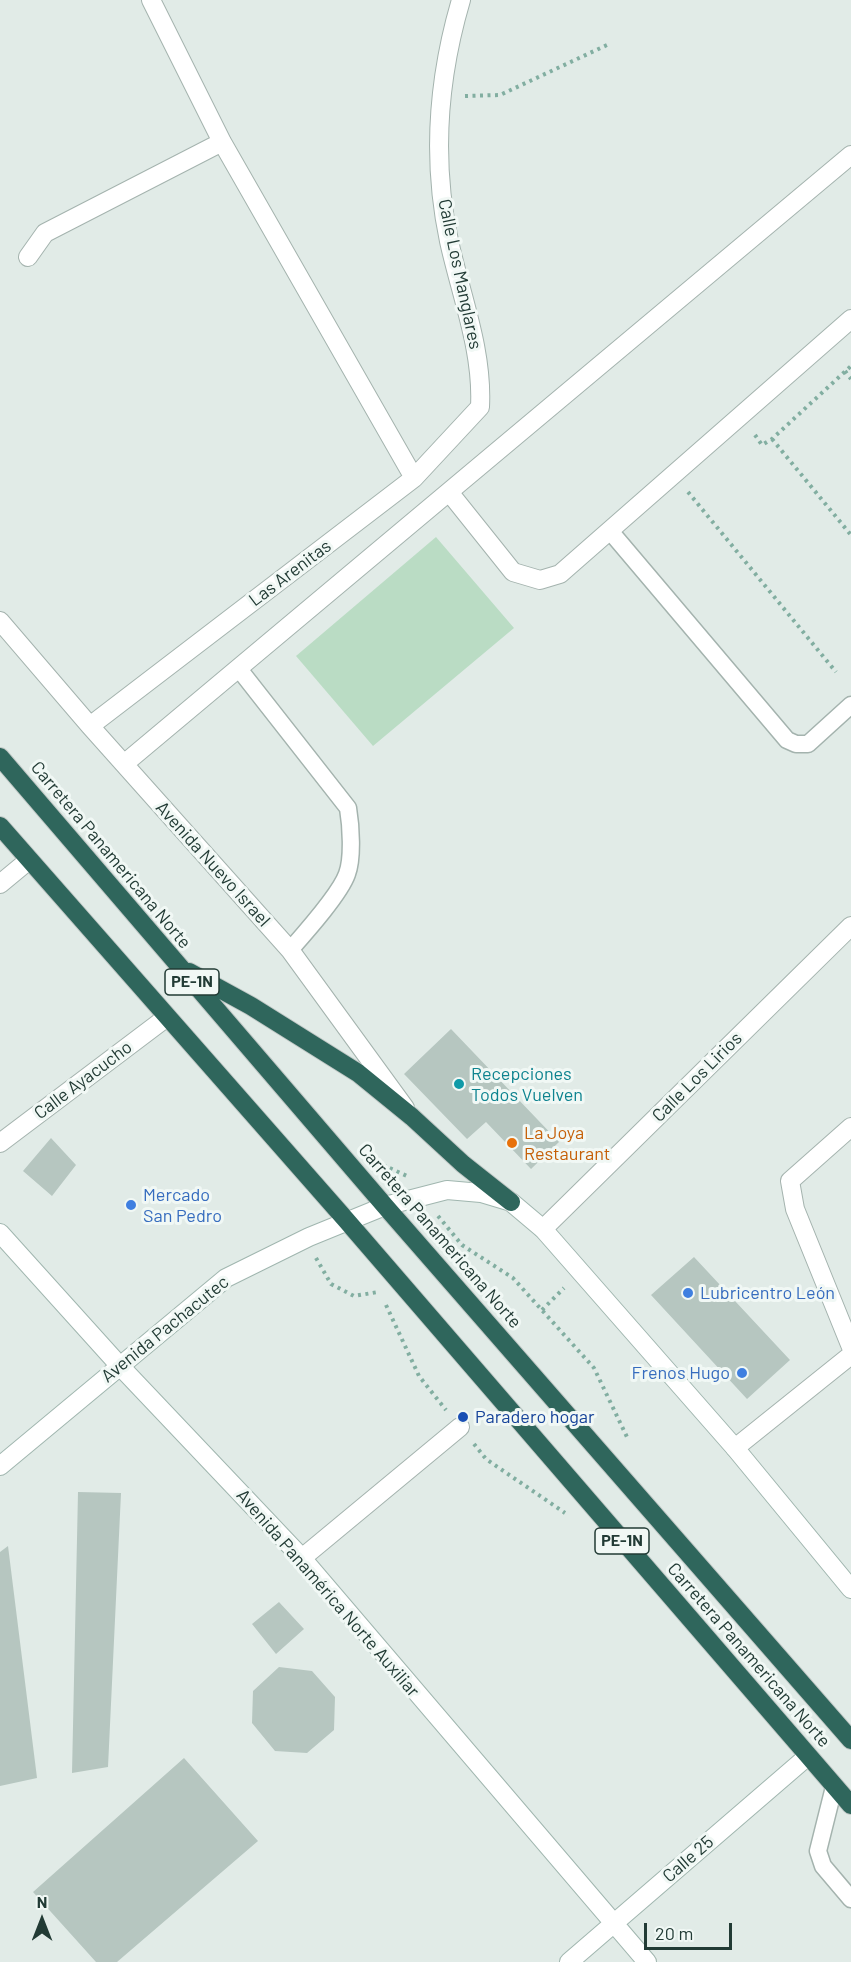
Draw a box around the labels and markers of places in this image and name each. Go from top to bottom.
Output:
place label: Recepciones Todos Vuelven [471,1063,583,1106]
marker: Recepciones Todos Vuelven [452,1077,466,1091]
place label: La Joya Restaurant [524,1122,610,1164]
marker: La Joya Restaurant [505,1136,519,1150]
place label: Mercado San Pedro [143,1184,222,1226]
marker: Mercado San Pedro [124,1198,138,1212]
place label: Lubricentro León [700,1282,835,1304]
marker: Lubricentro León [681,1286,695,1300]
place label: Frenos Hugo [631,1362,730,1384]
marker: Frenos Hugo [735,1366,749,1380]
place label: Paradero hogar [475,1406,595,1428]
marker: Paradero hogar [456,1410,470,1424]

